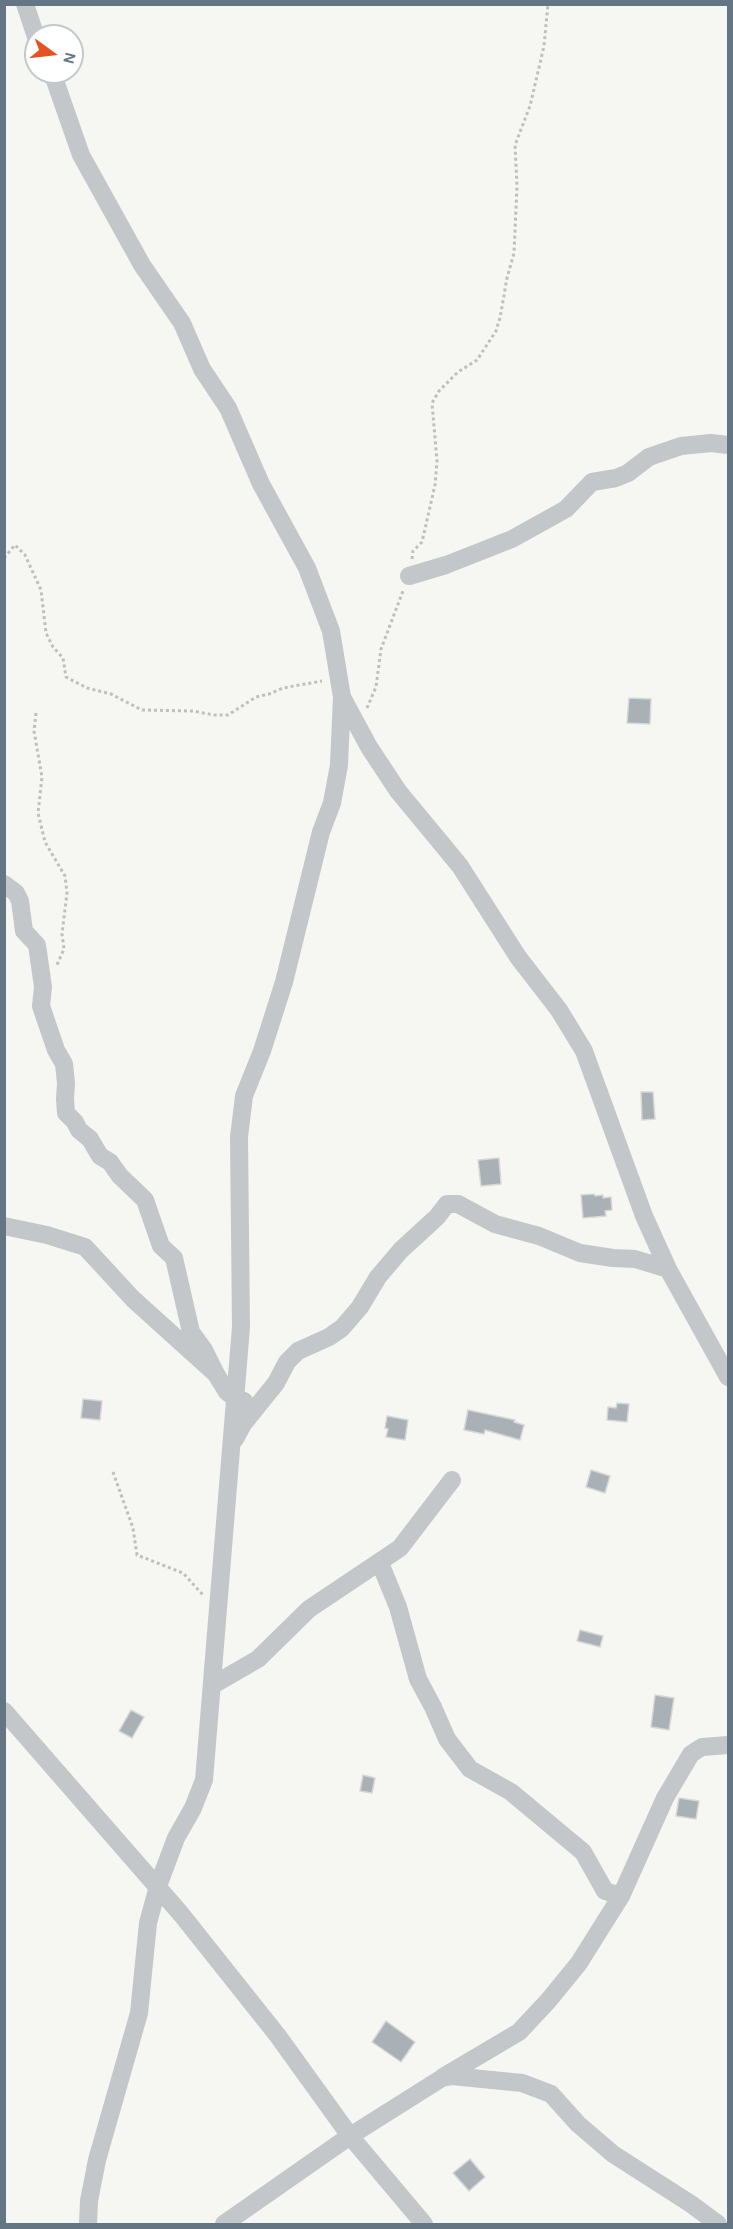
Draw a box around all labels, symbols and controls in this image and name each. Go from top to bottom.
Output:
north arrow [24,24,84,84]
text: N [59,50,81,66]

